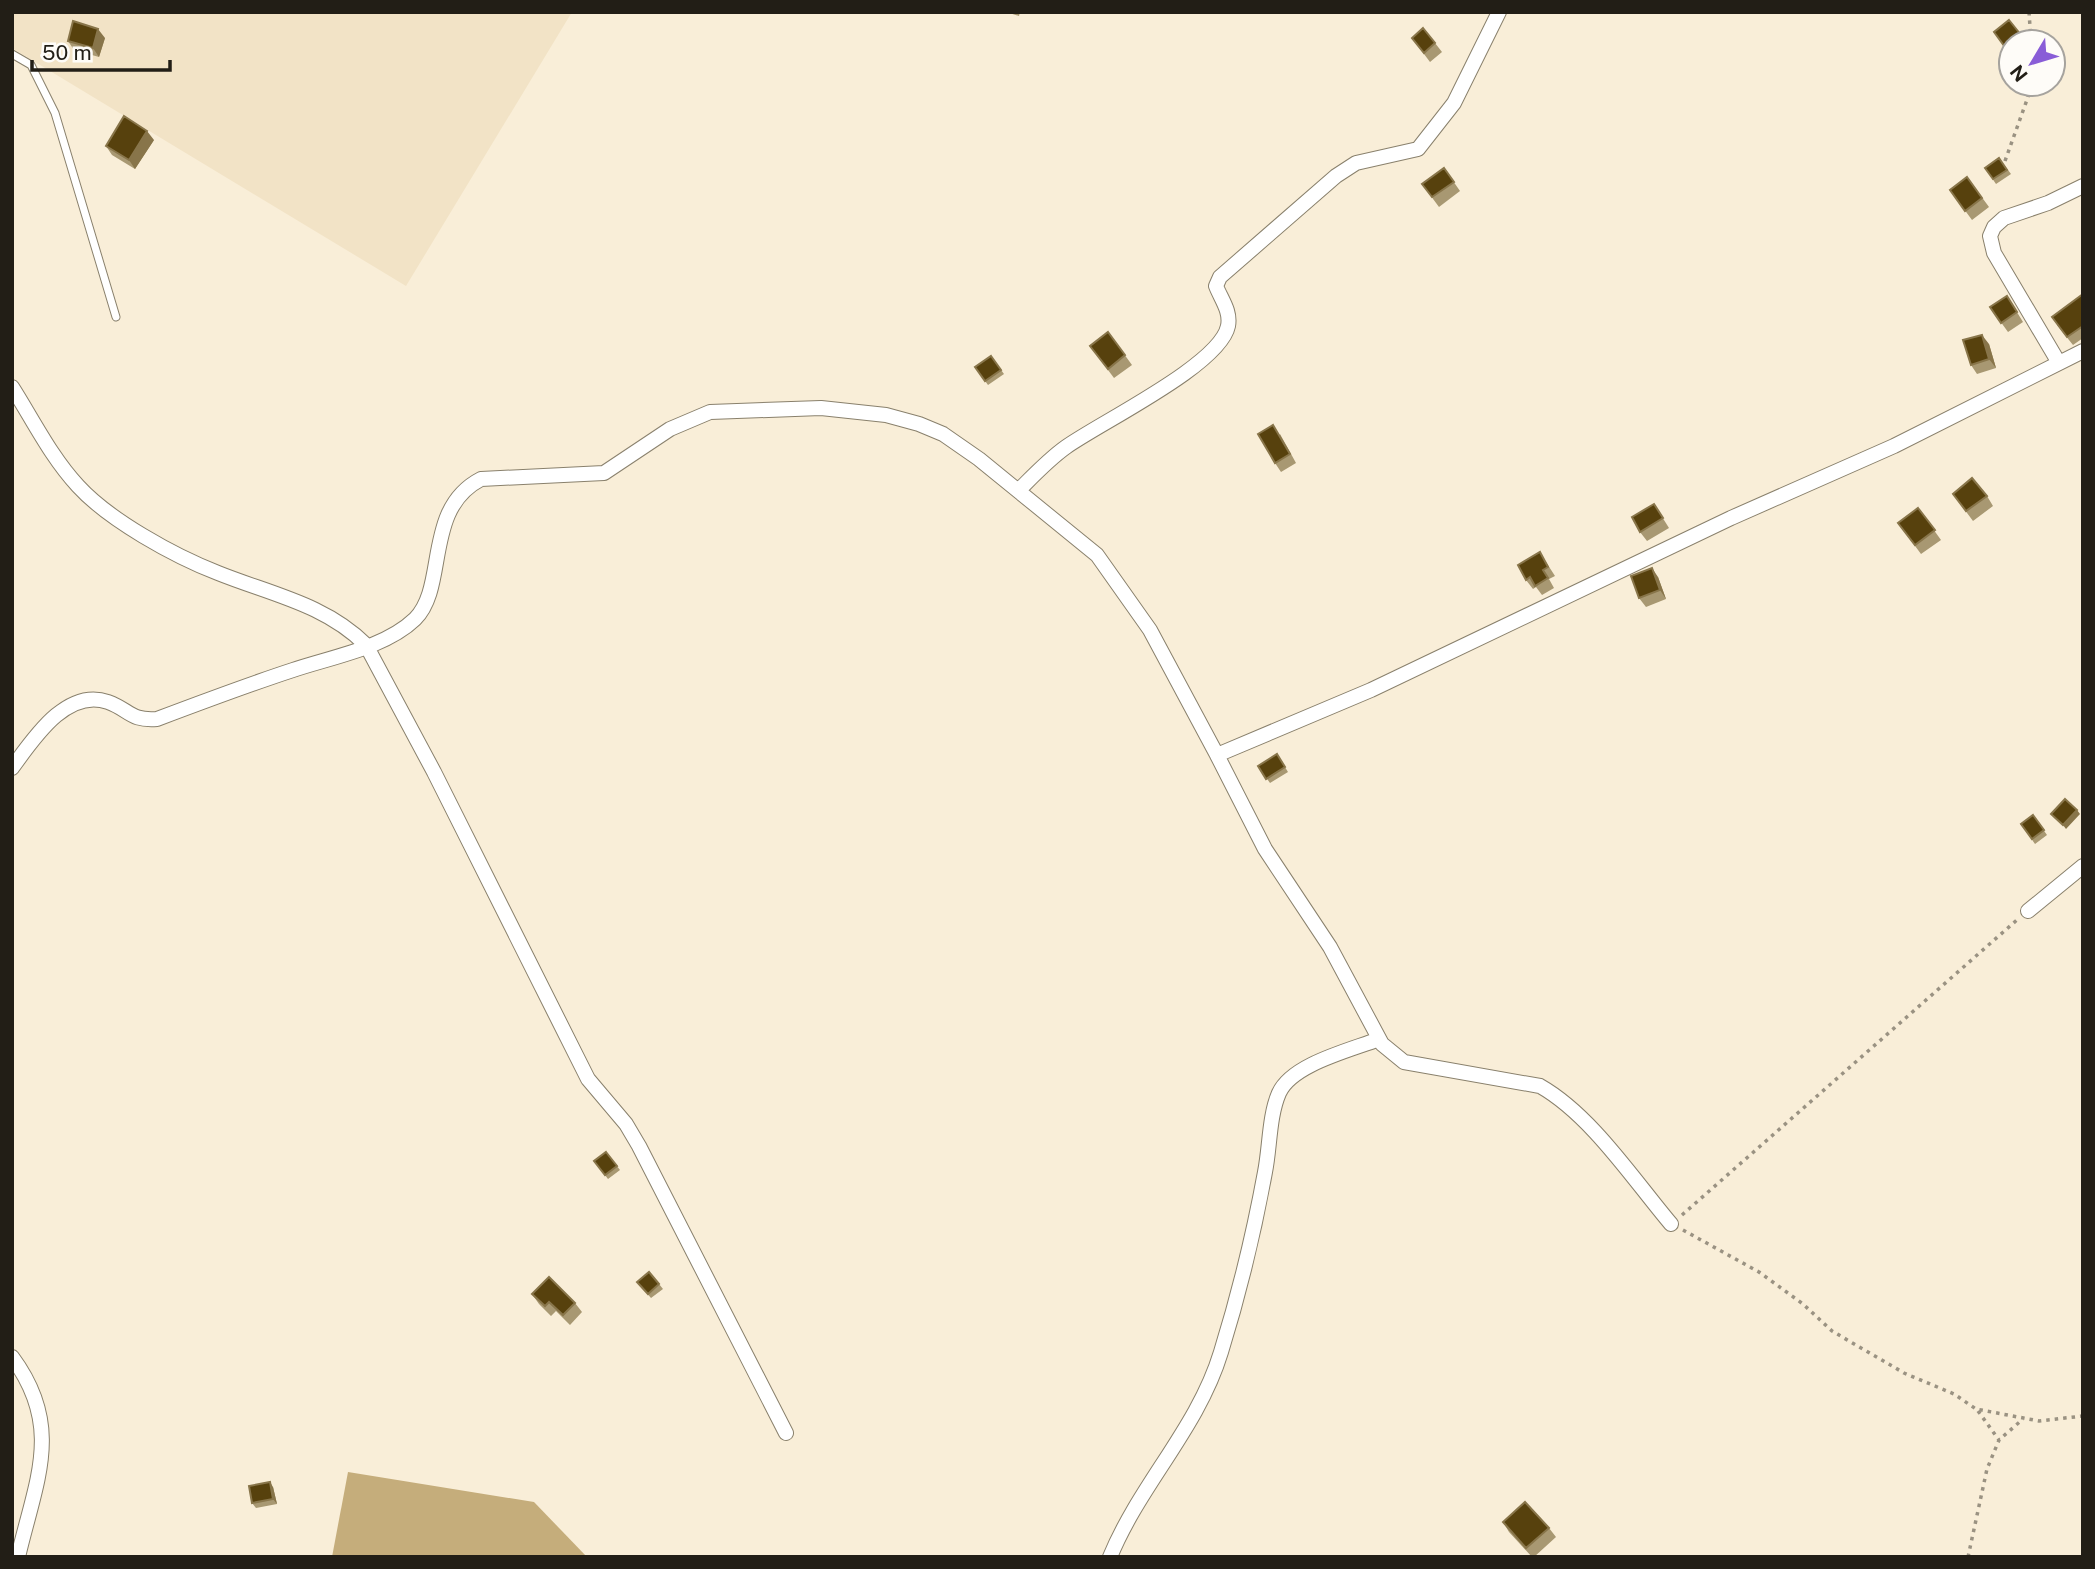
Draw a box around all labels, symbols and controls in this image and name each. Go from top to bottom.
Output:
scale bar [32,28,170,72]
north arrow [1997,28,2067,98]
text: 50 m [42,40,92,65]
text: N [2005,61,2032,86]

